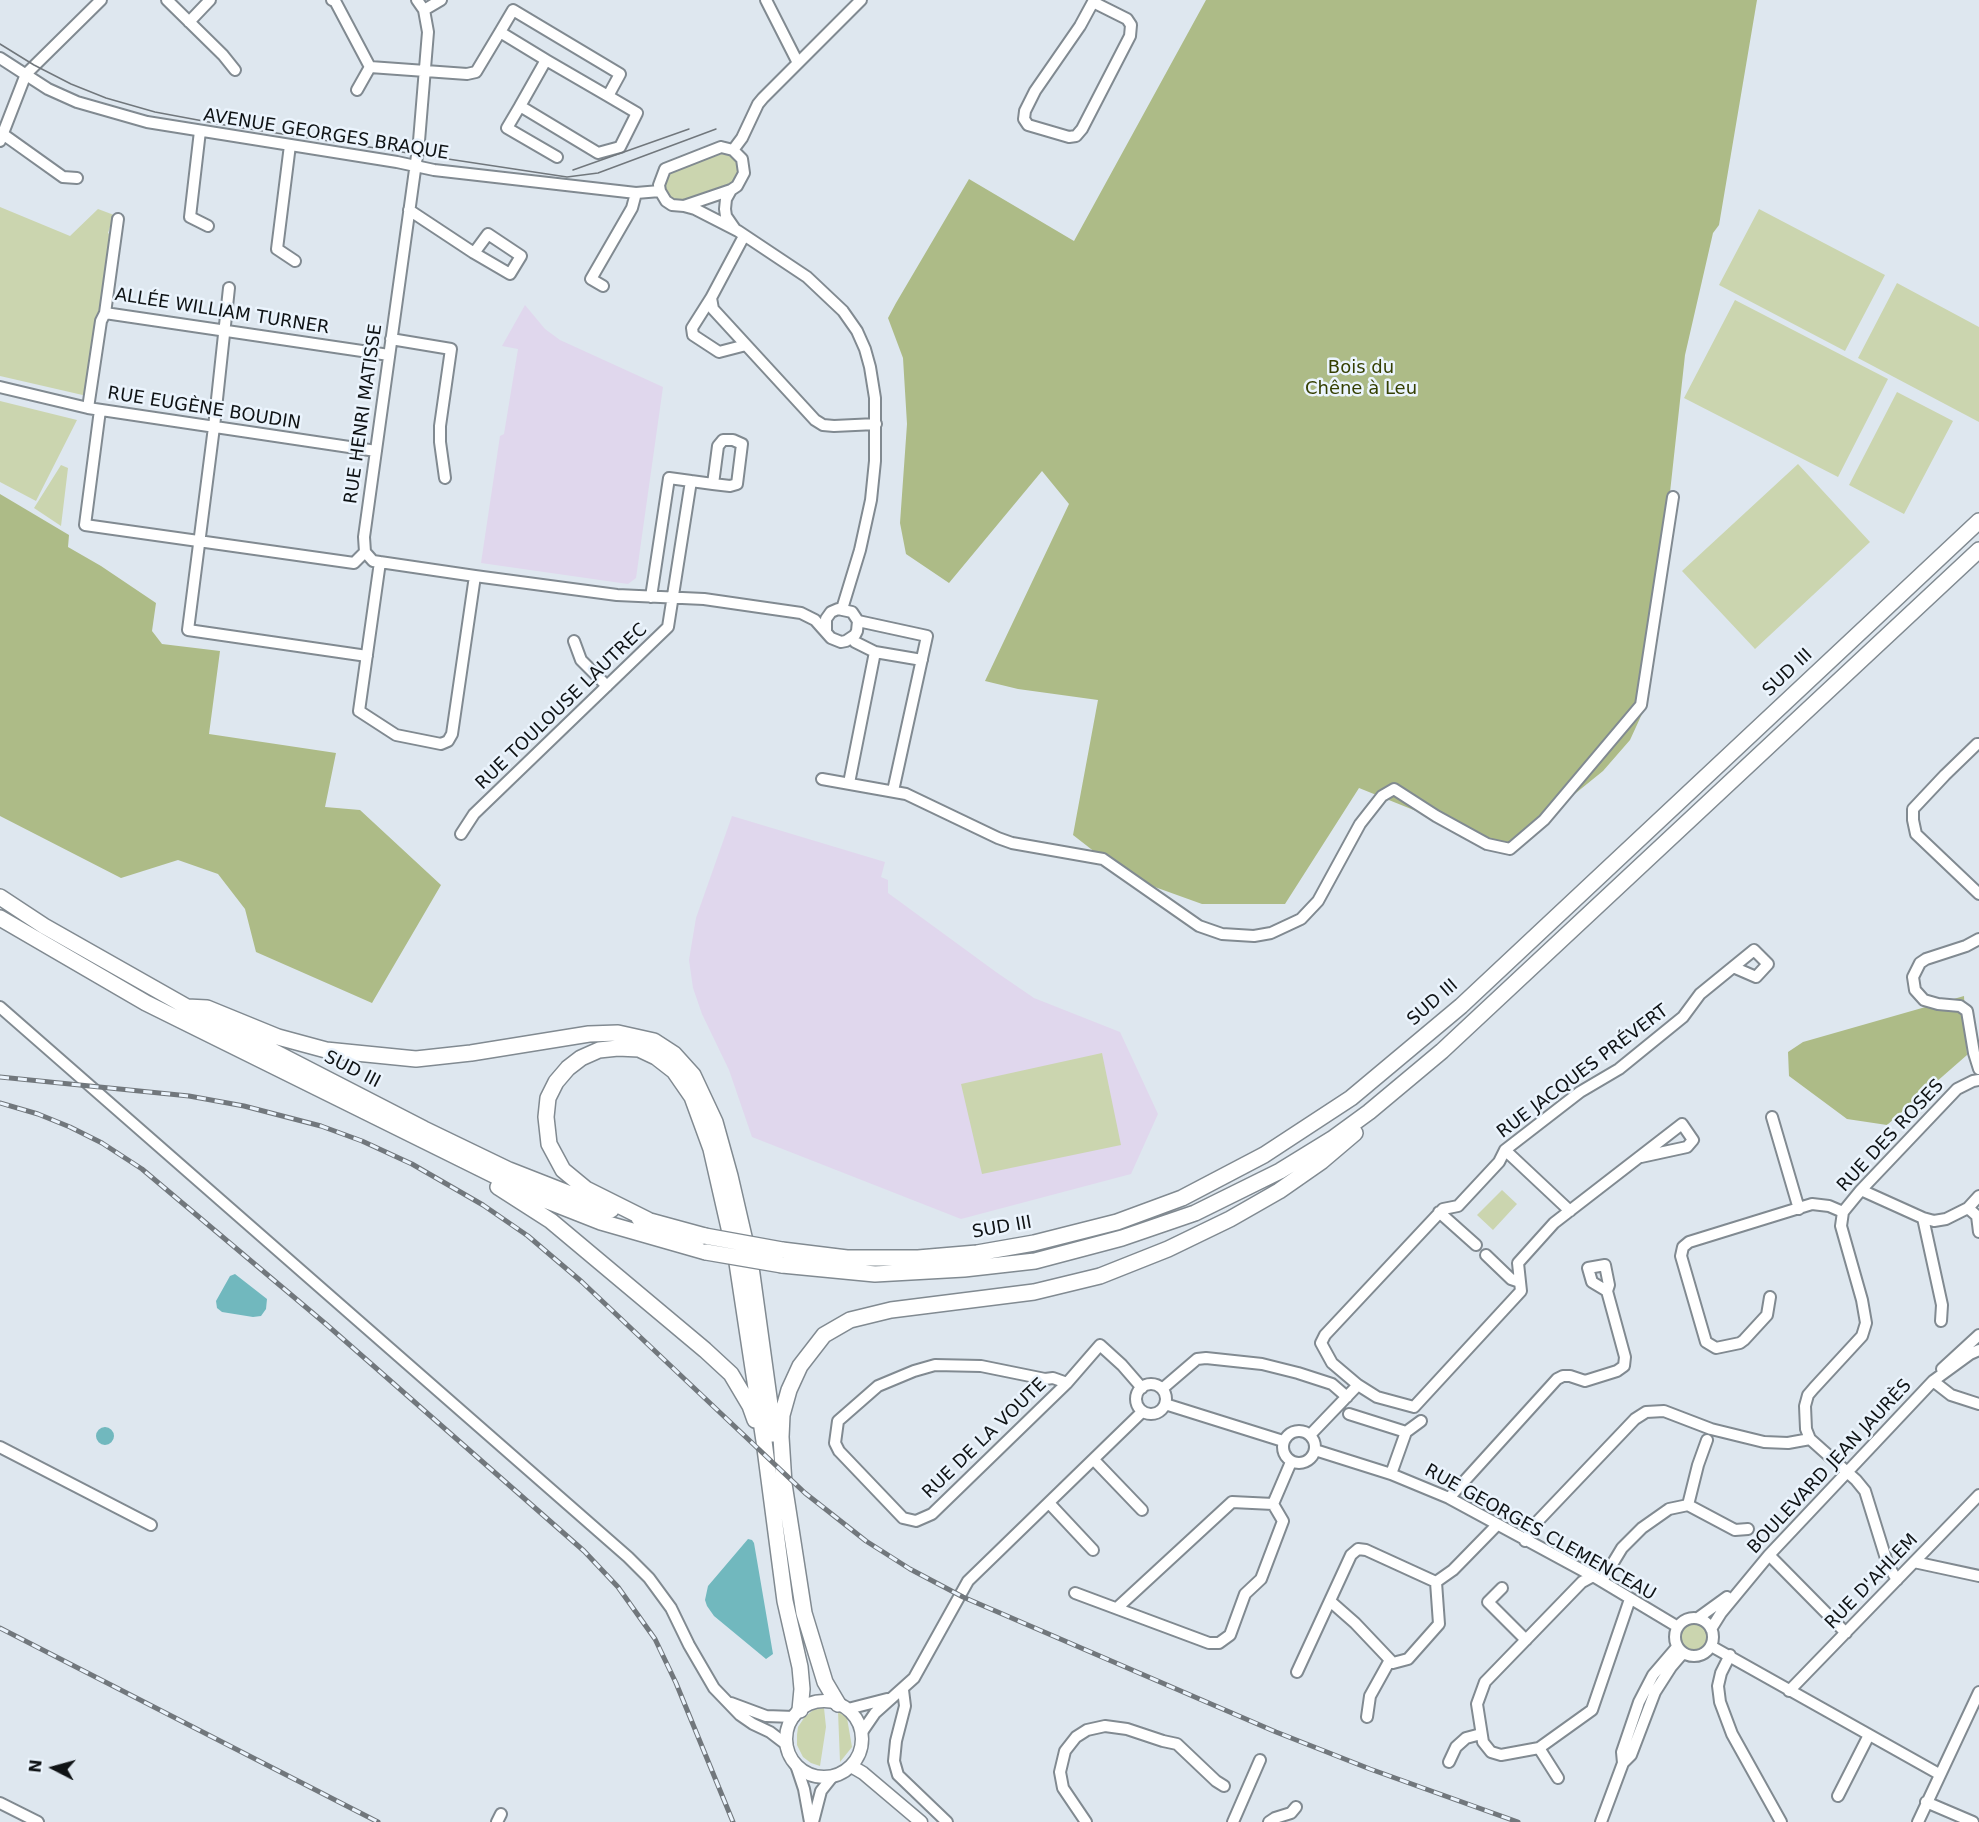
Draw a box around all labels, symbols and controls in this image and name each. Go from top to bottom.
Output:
street label: AVENUE GEORGES BRAQUE [202,105,450,165]
street label: ALLÉE WILLIAM TURNER [113,284,331,340]
street label: RUE HENRI MATISSE [341,323,387,505]
park label: Bois du Chêne à Leu [1305,357,1417,400]
street label: RUE EUGÈNE BOUDIN [106,383,302,435]
street label: RUE TOULOUSE LAUTREC [472,619,652,795]
street label: SUD III [1759,645,1817,701]
street label: SUD III [1403,975,1463,1031]
street label: RUE JACQUES PRÉVERT [1493,1001,1673,1143]
street label: SUD III [320,1047,384,1093]
street label: RUE DES ROSES [1833,1075,1949,1197]
street label: SUD III [971,1212,1033,1244]
street label: RUE DE LA VOUTE [919,1374,1051,1504]
street label: BOULEVARD JEAN JAURÈS [1744,1375,1916,1559]
street label: RUE GEORGES CLEMENCEAU [1421,1460,1659,1606]
street label: RUE D'AHLEM [1821,1530,1923,1634]
north arrow [24,1738,84,1798]
text: N [25,1758,46,1774]

